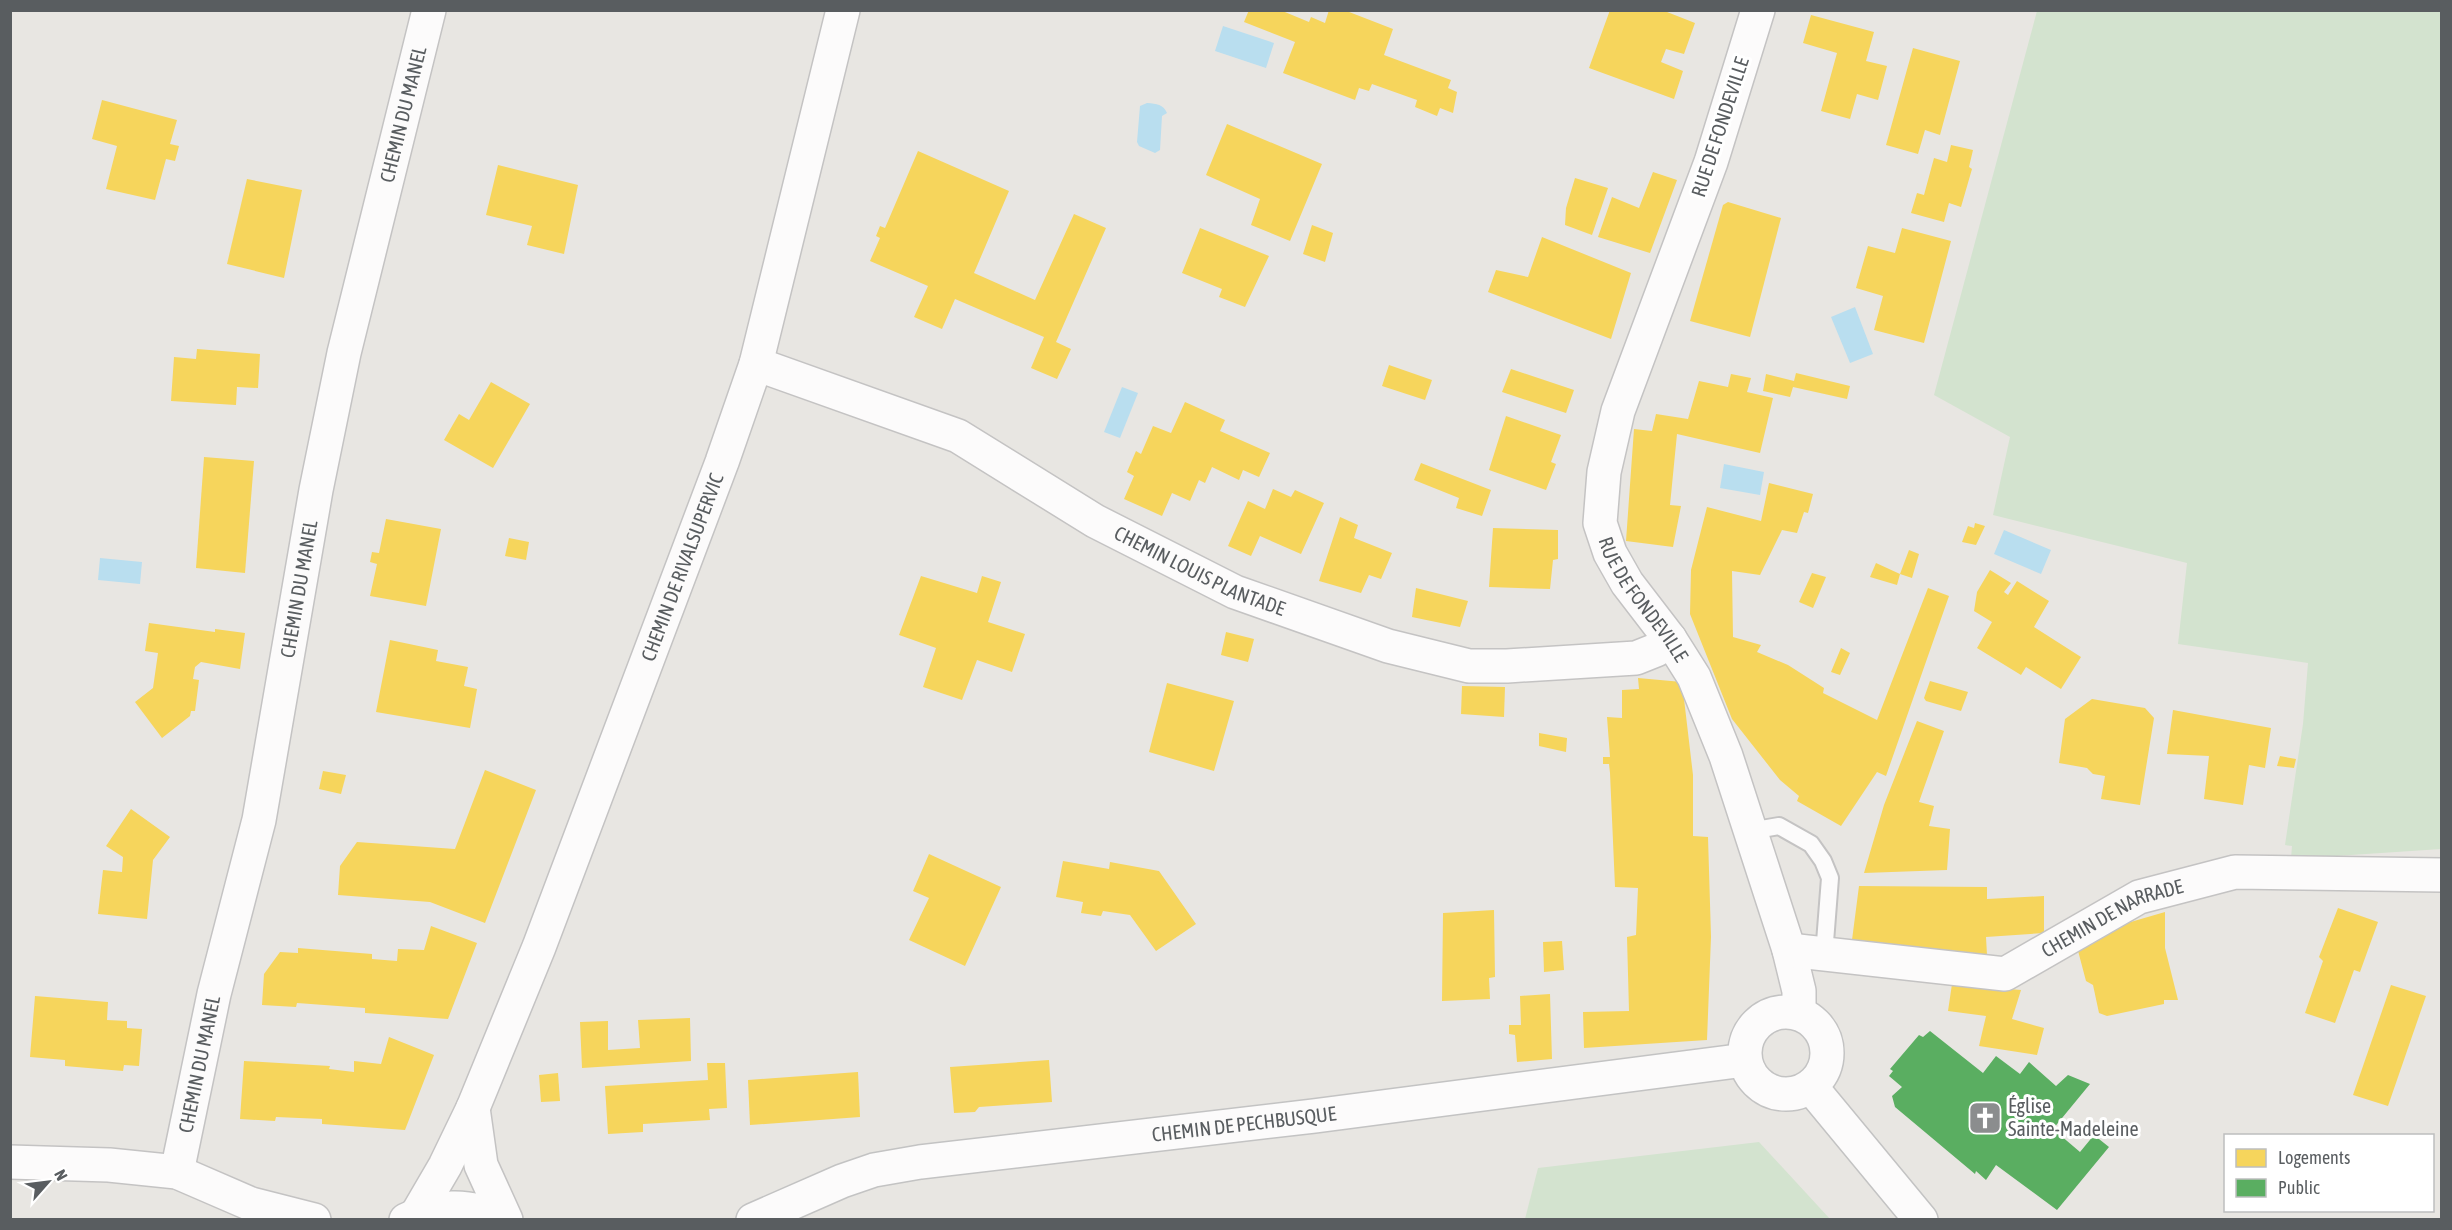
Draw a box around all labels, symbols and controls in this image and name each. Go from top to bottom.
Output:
street label: CHEMIN DU MANEL [375,44,431,185]
street label: RUE DE FONDEVILLE [1686,54,1753,200]
street label: CHEMIN DE RIVALSUPERVIC [636,470,728,664]
street label: CHEMIN DU MANEL [275,518,322,659]
street label: CHEMIN LOUIS PLANTADE [1111,521,1289,620]
street label: RUE DE FONDEVILLE [1594,534,1694,666]
street label: CHEMIN DE NARRADE [2037,874,2186,962]
street label: CHEMIN DU MANEL [173,993,224,1135]
place label: Église Sainte-Madeleine [2008,1094,2138,1140]
church icon: Église Sainte-Madeleine [1967,1100,2003,1136]
street label: CHEMIN DE PECHBUSQUE [1151,1101,1338,1146]
legend [2224,1134,2434,1212]
text: Logements [2278,1147,2350,1168]
north arrow [18,1152,78,1212]
text: N [51,1167,71,1183]
text: Public [2278,1177,2320,1198]

